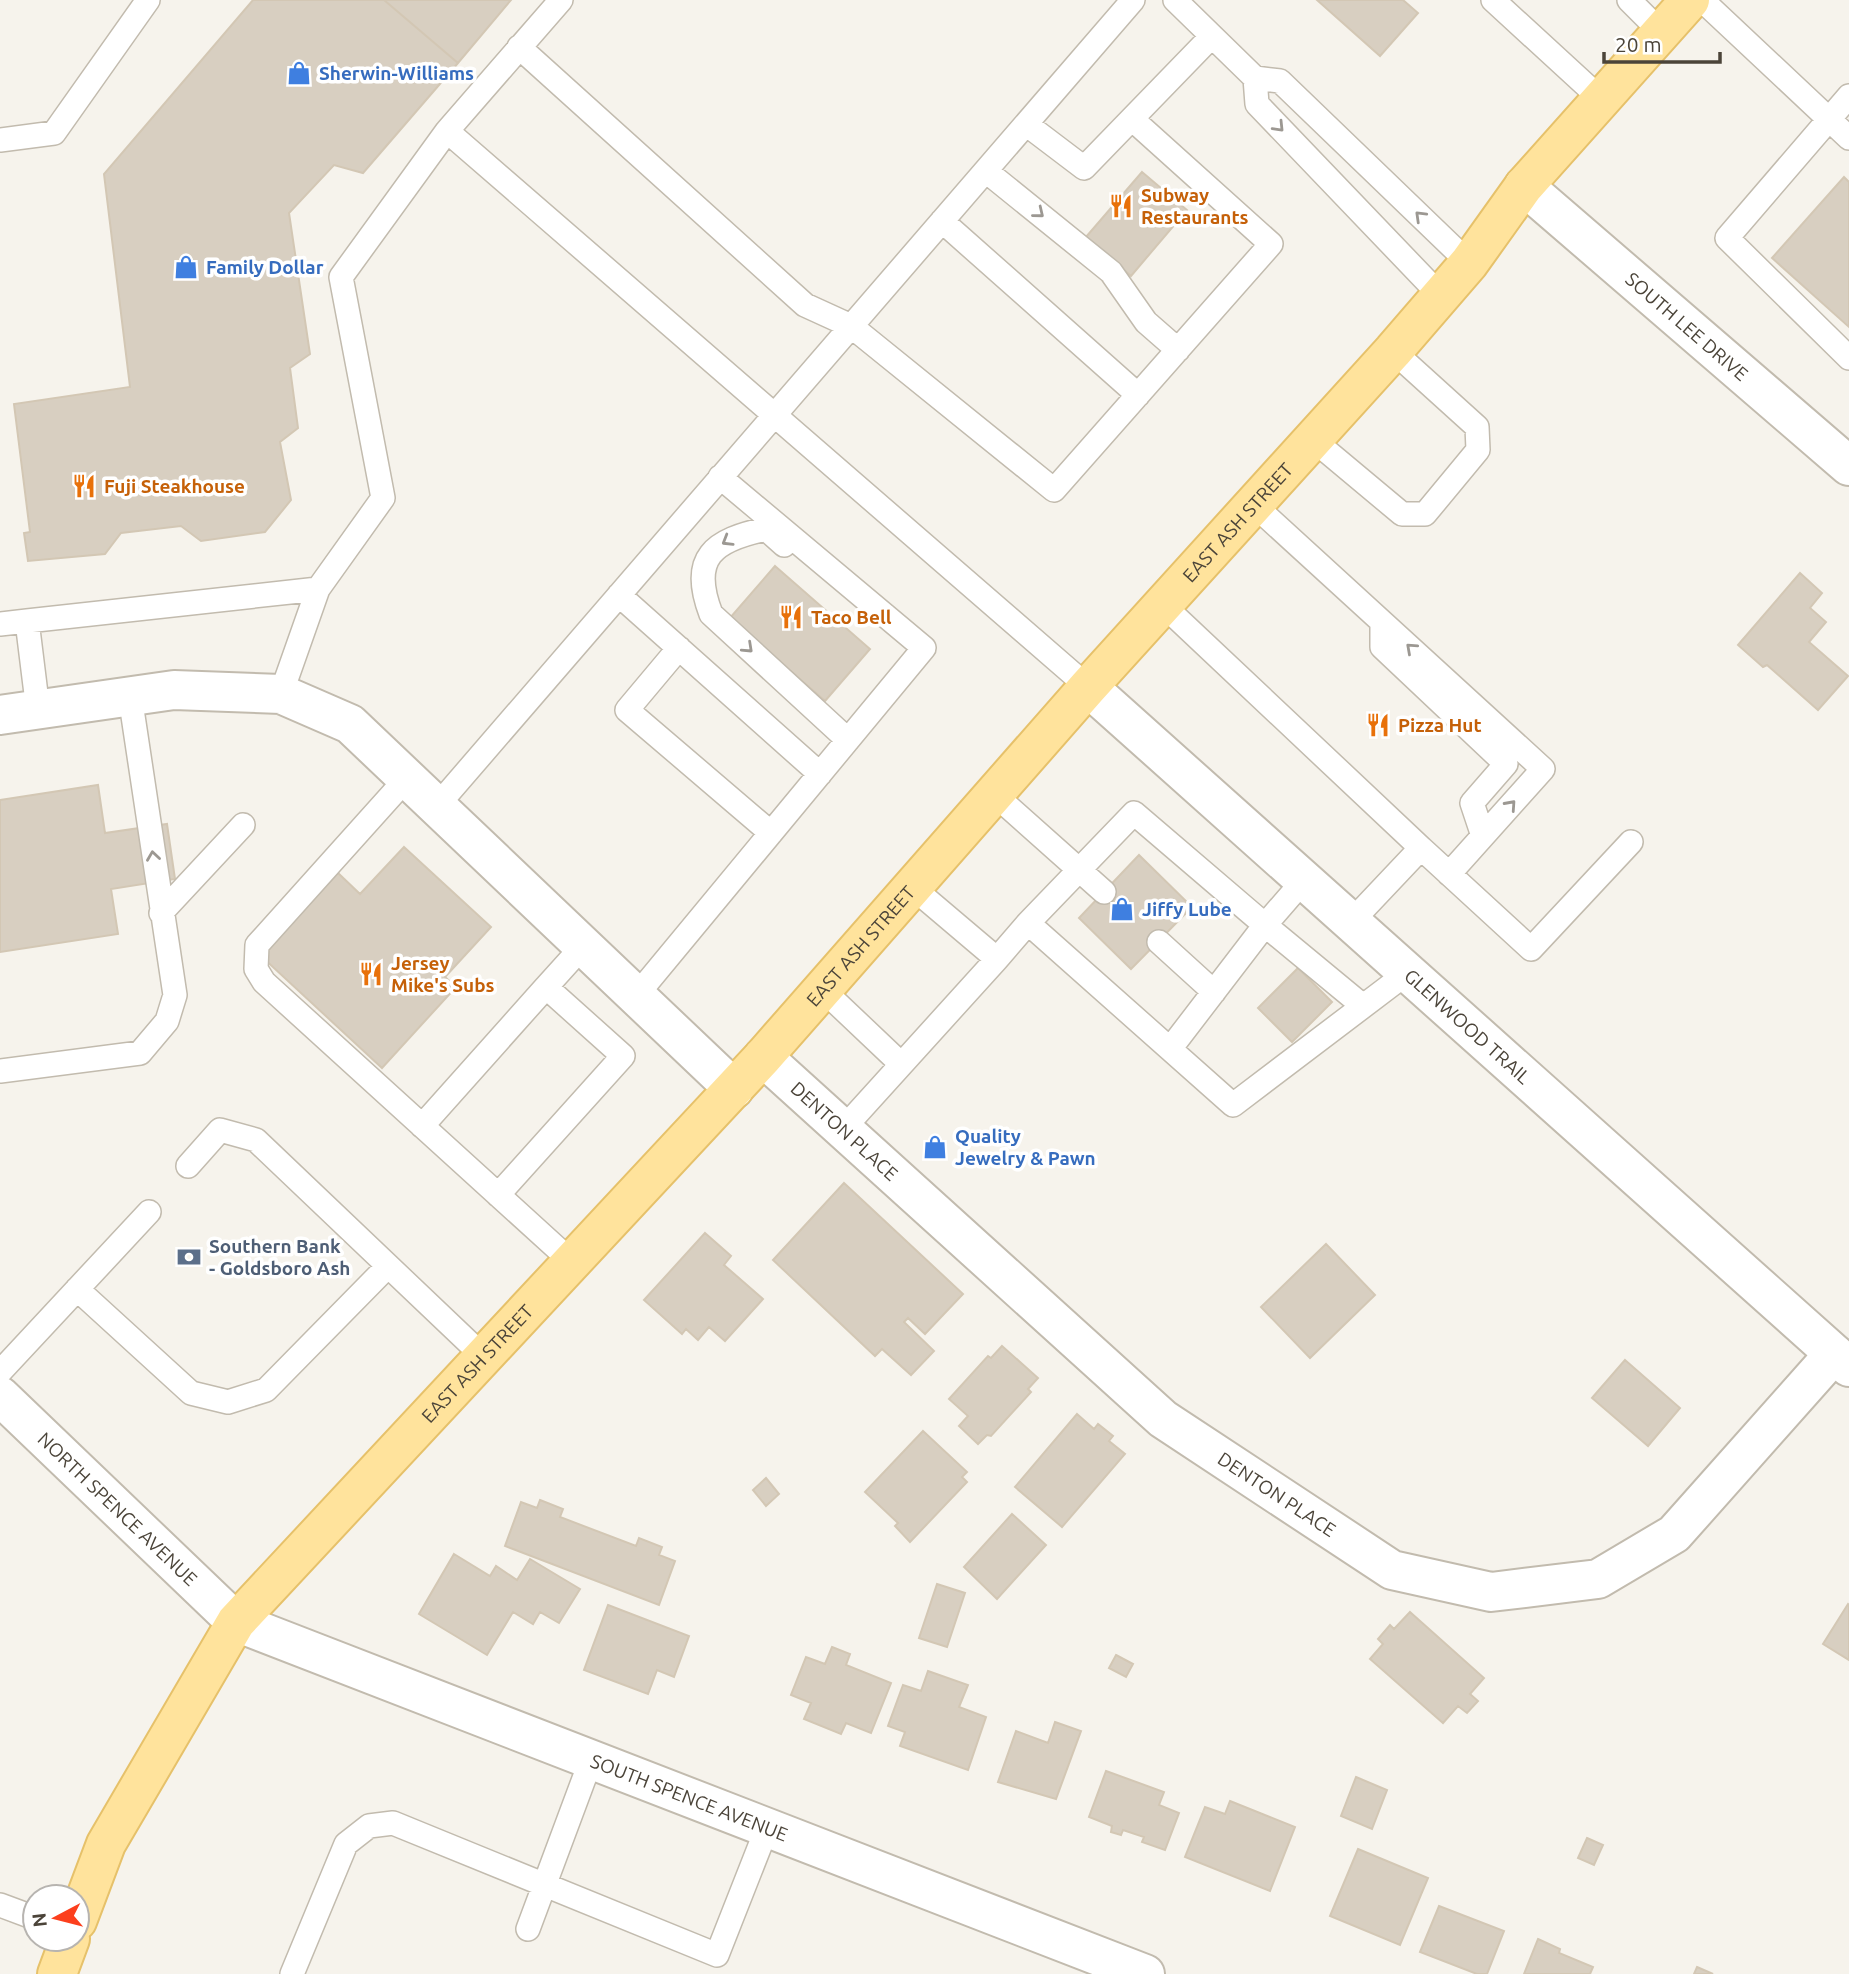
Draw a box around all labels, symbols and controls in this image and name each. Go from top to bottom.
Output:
scale bar [1604,21,1720,65]
text: 20 m [1615,32,1662,56]
shop icon: Sherwin-Williams [285,59,313,87]
place label: Sherwin-Williams [319,62,474,84]
one-way arrow [1270,119,1283,132]
place label: Subway Restaurants [1141,184,1249,228]
restaurant icon: Subway Restaurants [1107,192,1135,220]
one-way arrow [1031,205,1044,218]
one-way arrow [1415,211,1428,224]
shop icon: Family Dollar [172,253,200,281]
place label: Family Dollar [206,256,324,278]
street label: SOUTH LEE DRIVE [1621,268,1752,385]
street label: EAST ASH STREET [1178,458,1297,586]
restaurant icon: Fuji Steakhouse [70,472,98,500]
place label: Fuji Steakhouse [104,475,245,497]
one-way arrow [721,533,734,546]
restaurant icon: Taco Bell [777,603,805,631]
place label: Taco Bell [811,606,892,628]
one-way arrow [740,640,753,652]
one-way arrow [1406,644,1419,656]
restaurant icon: Pizza Hut [1364,711,1392,739]
place label: Pizza Hut [1398,714,1482,736]
one-way arrow [1503,800,1515,813]
one-way arrow [146,850,161,862]
street label: EAST ASH STREET [802,881,920,1011]
shop icon: Jiffy Lube [1108,895,1136,923]
place label: Jiffy Lube [1142,898,1232,920]
place label: Jersey Mike's Subs [391,952,495,996]
restaurant icon: Jersey Mike's Subs [357,960,385,988]
street label: GLENWOOD TRAIL [1400,964,1535,1088]
street label: DENTON PLACE [787,1077,903,1185]
place label: Quality Jewelry & Pawn [955,1125,1096,1169]
shop icon: Quality Jewelry & Pawn [921,1133,949,1161]
place label: Southern Bank - Goldsboro Ash [209,1235,350,1279]
bank icon: Southern Bank - Goldsboro Ash [175,1243,203,1271]
street label: EAST ASH STREET [417,1300,538,1427]
street label: NORTH SPENCE AVENUE [34,1427,202,1590]
street label: DENTON PLACE [1214,1447,1340,1541]
street label: SOUTH SPENCE AVENUE [588,1749,791,1846]
north arrow [21,1883,91,1953]
text: N [27,1912,51,1928]

